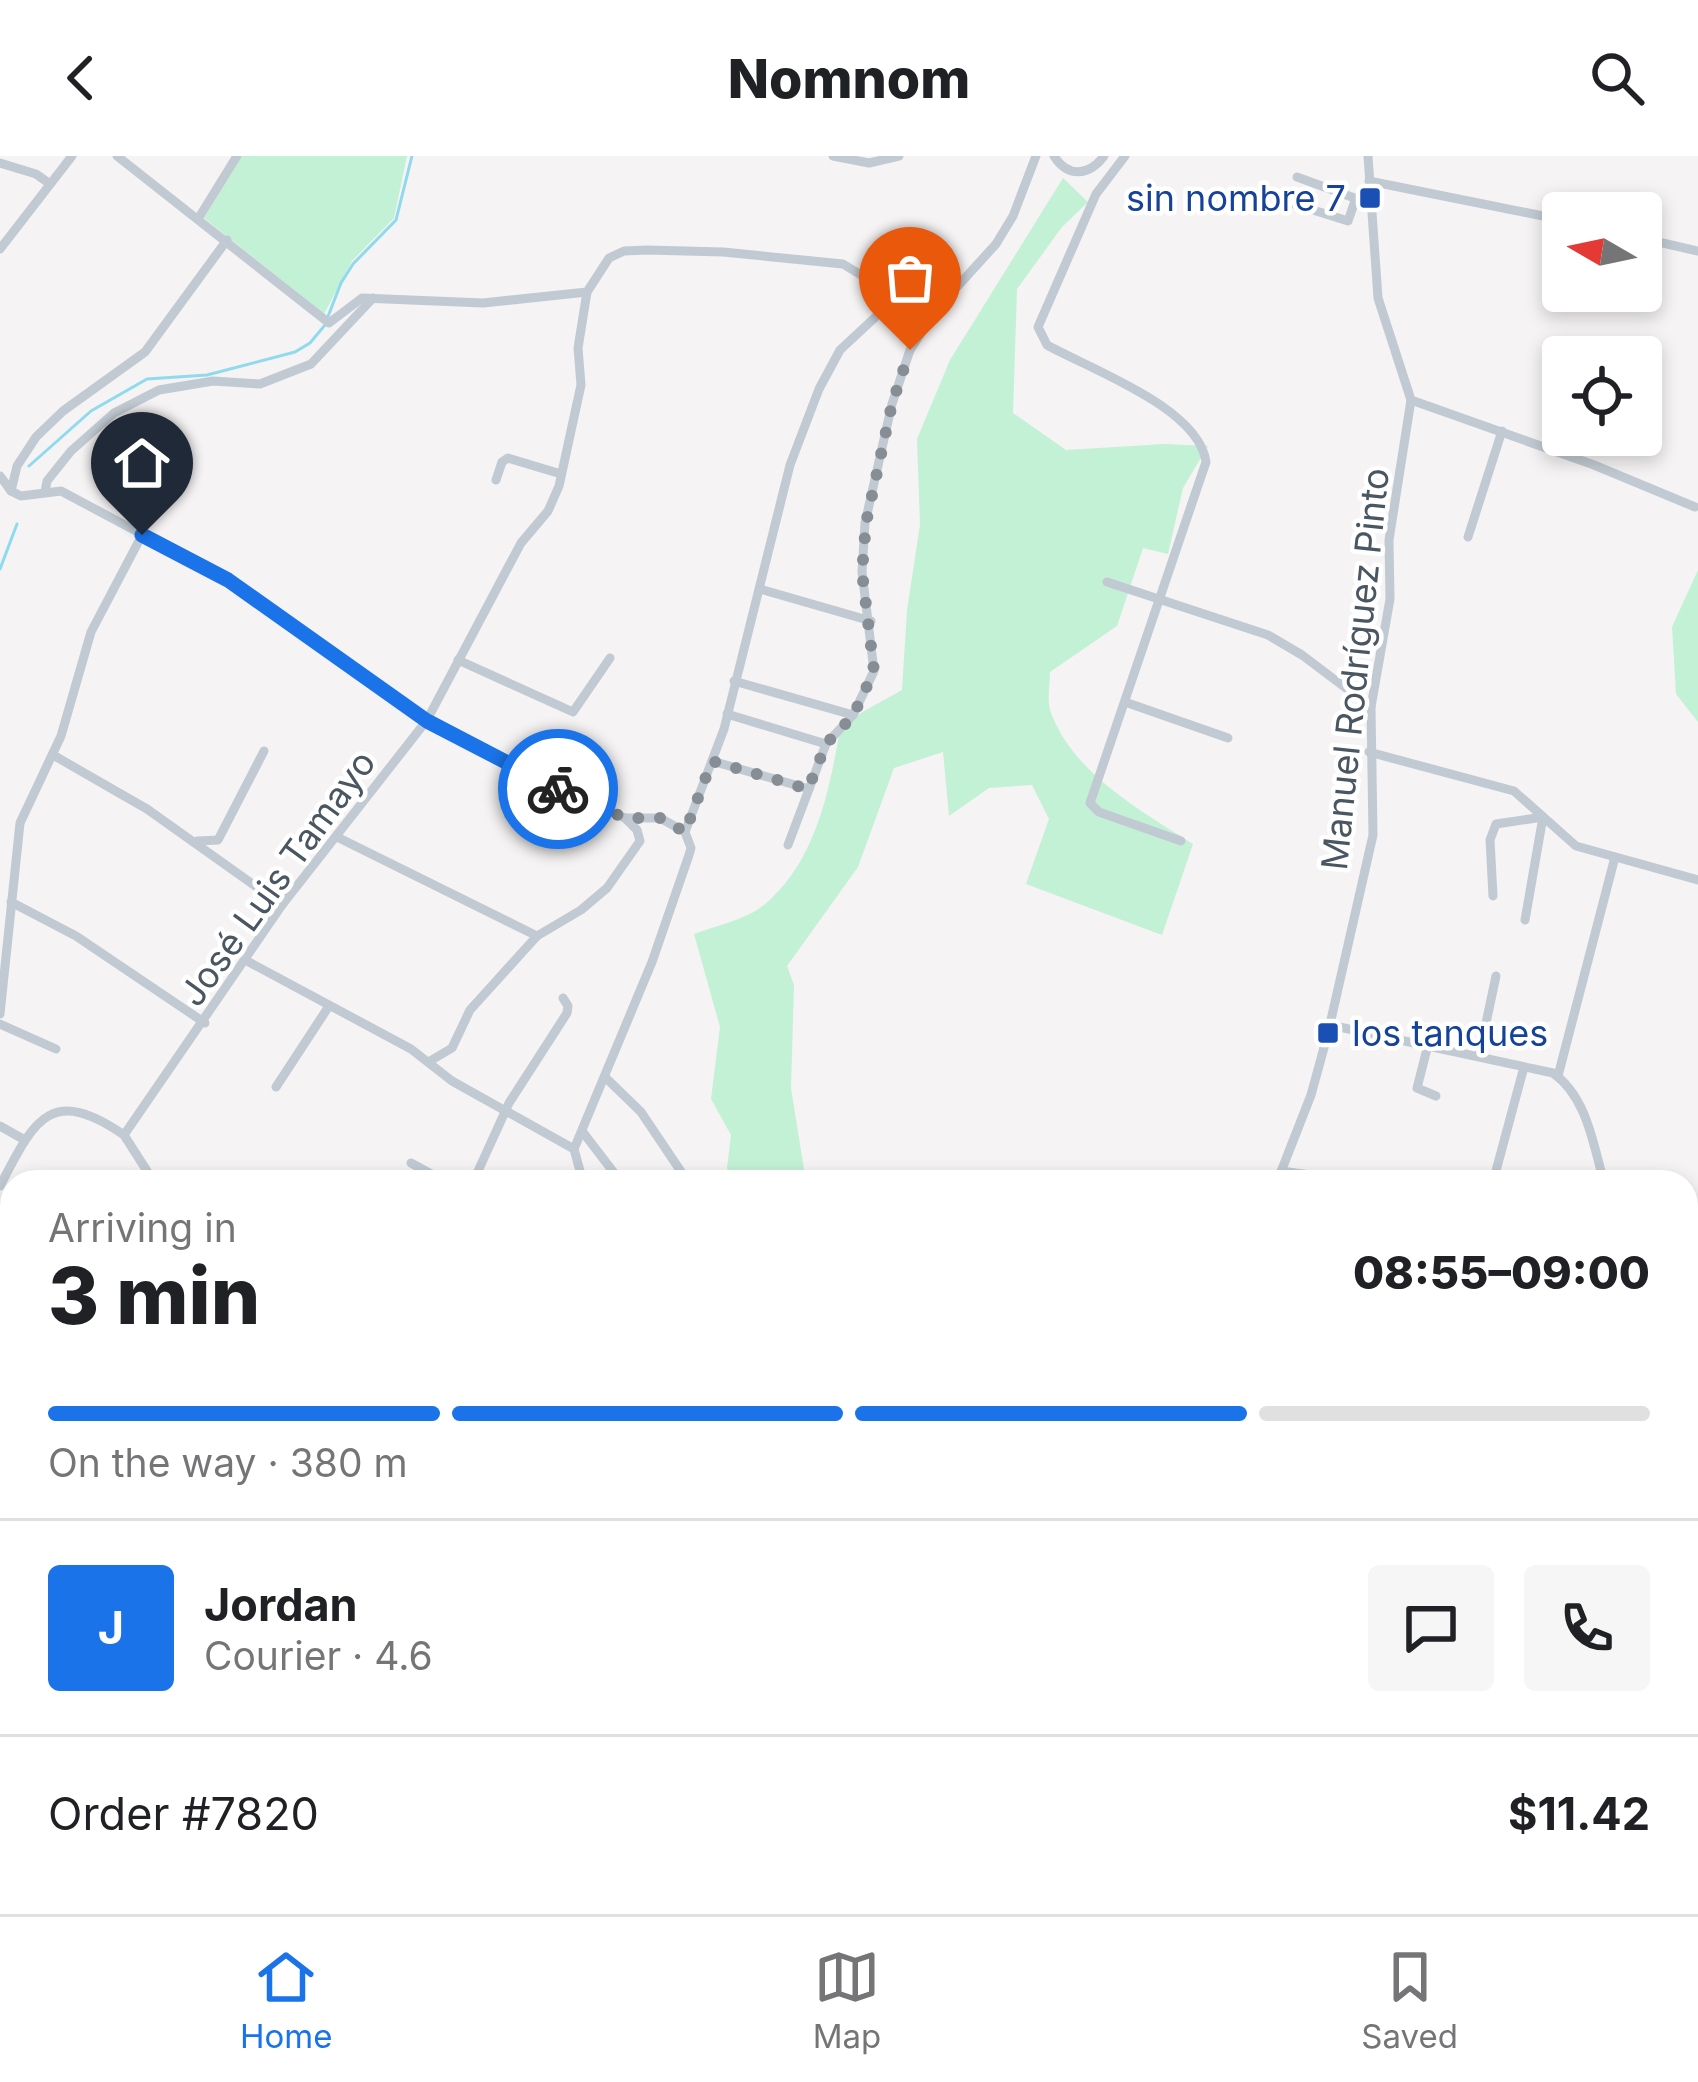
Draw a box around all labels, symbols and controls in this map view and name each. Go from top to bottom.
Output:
icon: back [48,45,114,111]
icon: search [1584,45,1650,111]
text: Nomnom [728,46,970,111]
place label: sin nombre 7 [1126,176,1346,220]
marker: sin nombre 7 [1357,185,1383,211]
north arrow [1542,192,1662,312]
map controls [1542,192,1662,456]
pin [859,227,961,350]
icon: bag [877,245,943,311]
button: locate [1542,336,1662,456]
pin [91,412,193,535]
icon: home [109,430,175,496]
street label: Manuel Rodríguez Pinto [1312,466,1398,872]
courier [498,729,618,849]
street label: José Luis Tamayo [170,742,384,1014]
icon: bike [525,756,591,822]
place label: los tanques [1352,1011,1548,1055]
marker: los tanques [1315,1020,1341,1046]
text: Arriving in [48,1204,237,1251]
text: 08:55–09:00 [1353,1245,1650,1300]
text: 3 min [48,1248,260,1343]
text: On the way · 380 m [48,1439,408,1486]
button: chat [1368,1565,1494,1691]
button: phone [1524,1565,1650,1691]
text: Jordan [204,1577,358,1632]
text: J [98,1600,124,1655]
text: Courier · 4.6 [204,1632,433,1679]
text: Order #7820 [48,1786,319,1841]
text: $11.42 [1508,1786,1650,1841]
tab: Home [240,1944,333,2056]
tab: Map [813,1944,881,2056]
tab: Saved [1361,1944,1458,2056]

